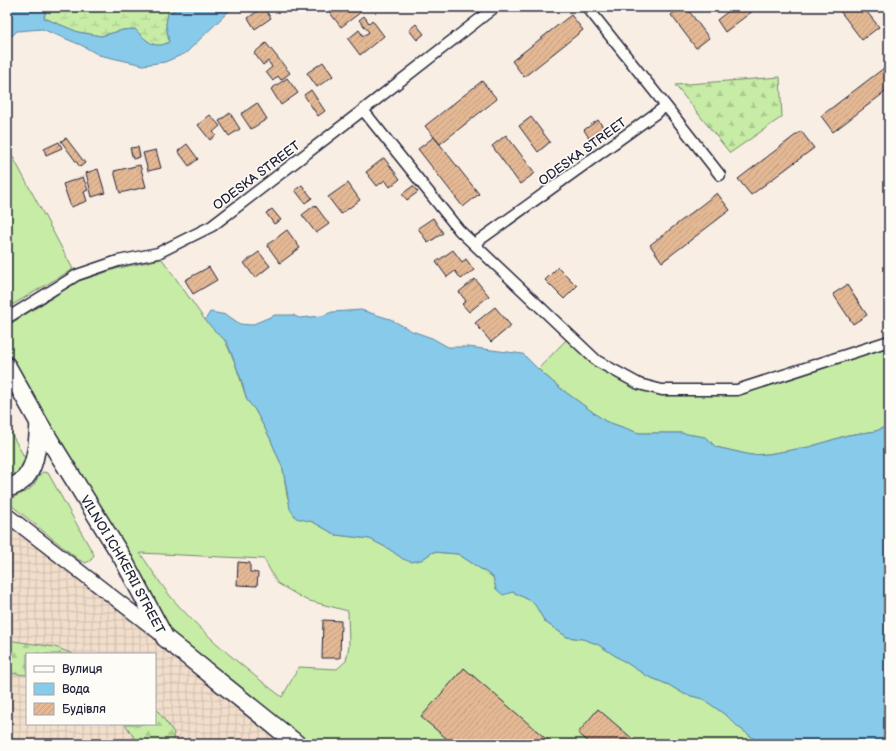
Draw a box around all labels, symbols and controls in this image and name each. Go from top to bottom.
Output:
street label: ODESKA STREET [535,114,630,189]
street label: ODESKA STREET [210,138,304,214]
street label: VILNOI ICHKERII STREET [77,493,168,637]
legend [26,653,156,725]
text: Вулиця [62,662,103,677]
text: Вода [62,682,90,697]
text: Будівля [62,702,106,717]

